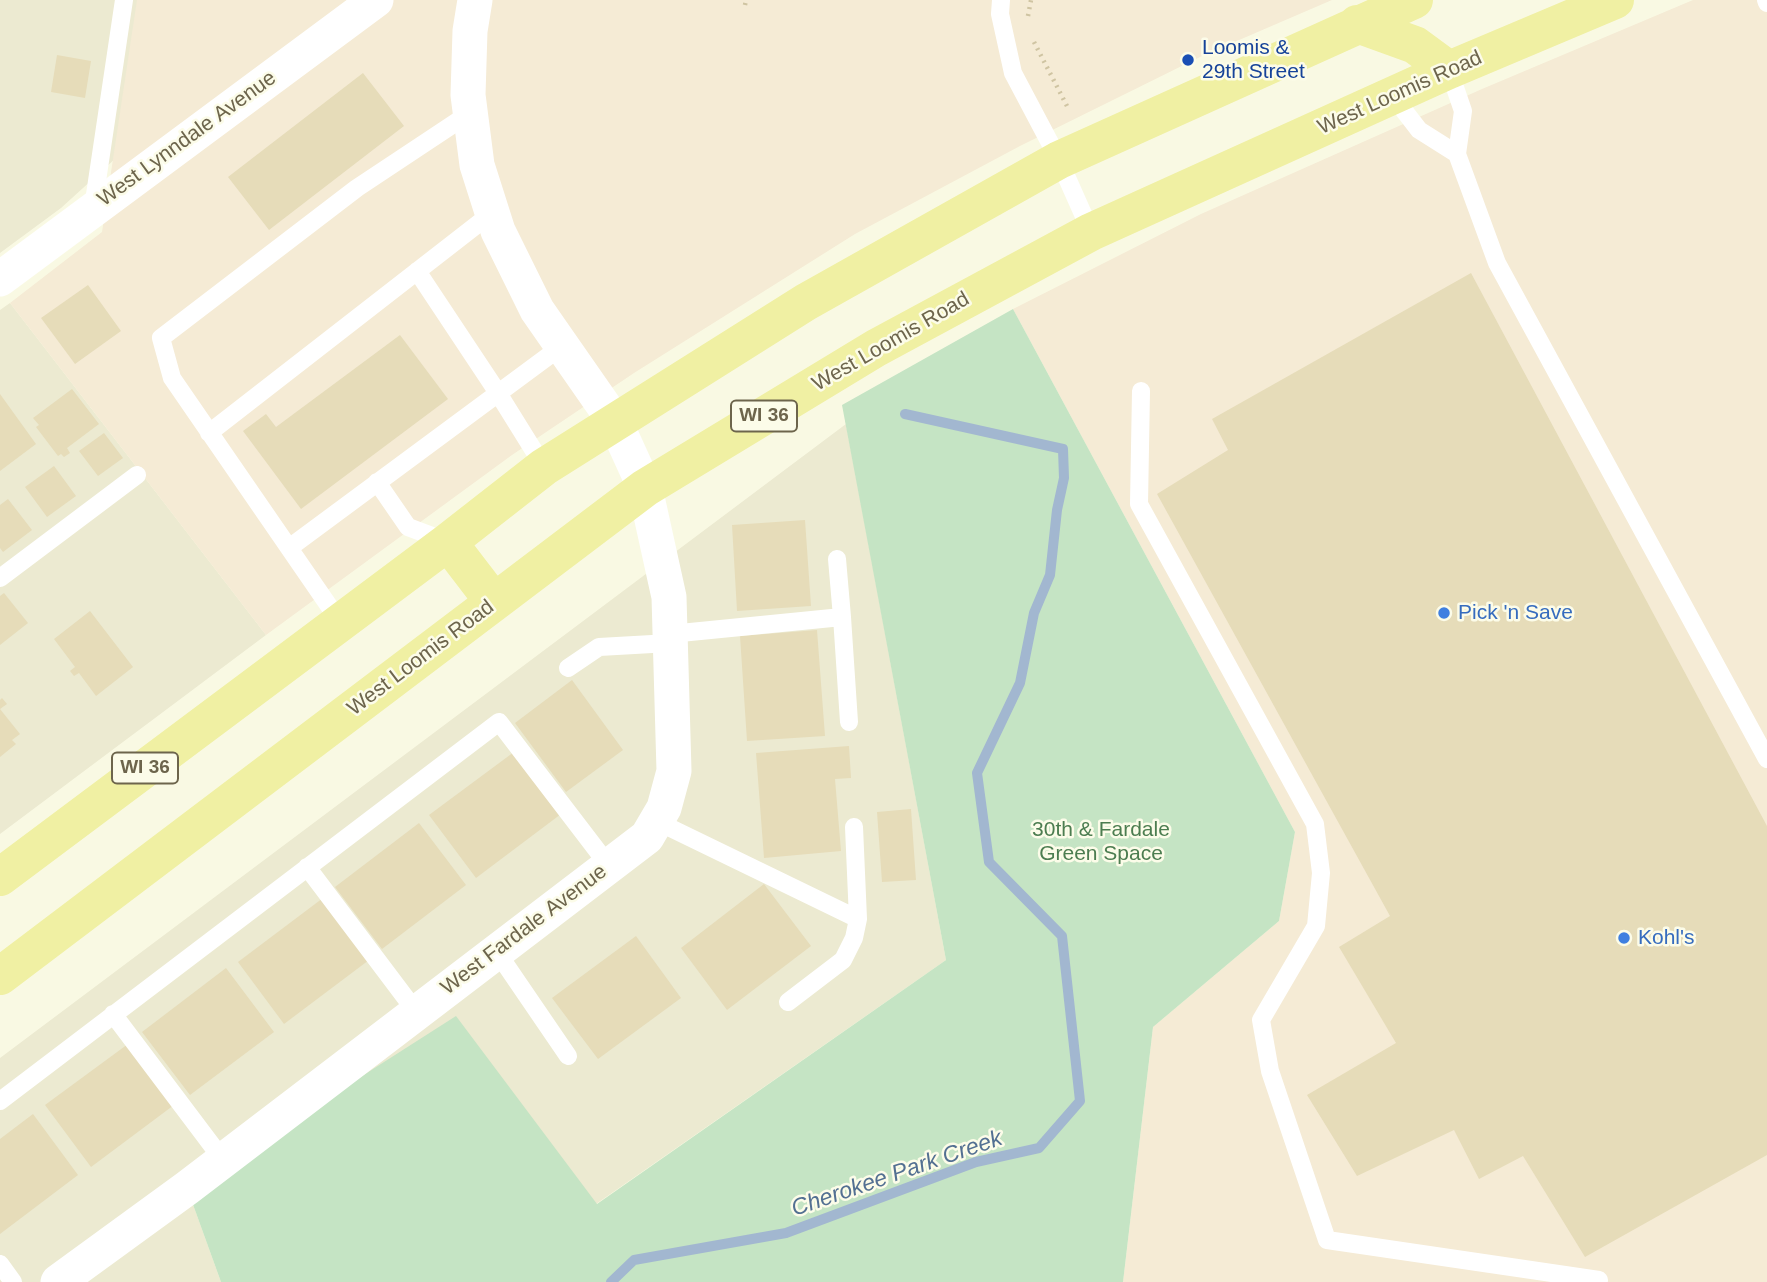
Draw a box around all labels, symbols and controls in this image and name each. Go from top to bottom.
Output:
place label: Loomis & 29th Street [1202,35,1305,85]
street label: West Loomis Road [1314,45,1486,141]
marker: Loomis & 29th Street [1180,52,1196,68]
street label: West Lynndale Avenue [93,66,281,212]
street label: West Loomis Road [808,287,974,397]
road number: WI 36 [731,400,797,432]
street label: West Loomis Road [343,595,499,721]
place label: Pick 'n Save [1458,600,1573,626]
marker: Pick 'n Save [1436,605,1452,621]
road number: WI 36 [112,752,178,783]
park label: 30th & Fardale Green Space [1032,817,1170,867]
street label: West Fardale Avenue [436,859,612,1001]
place label: Kohl's [1638,925,1695,951]
marker: Kohl's [1616,930,1632,946]
water label: Cherokee Park Creek [788,1125,1006,1223]

